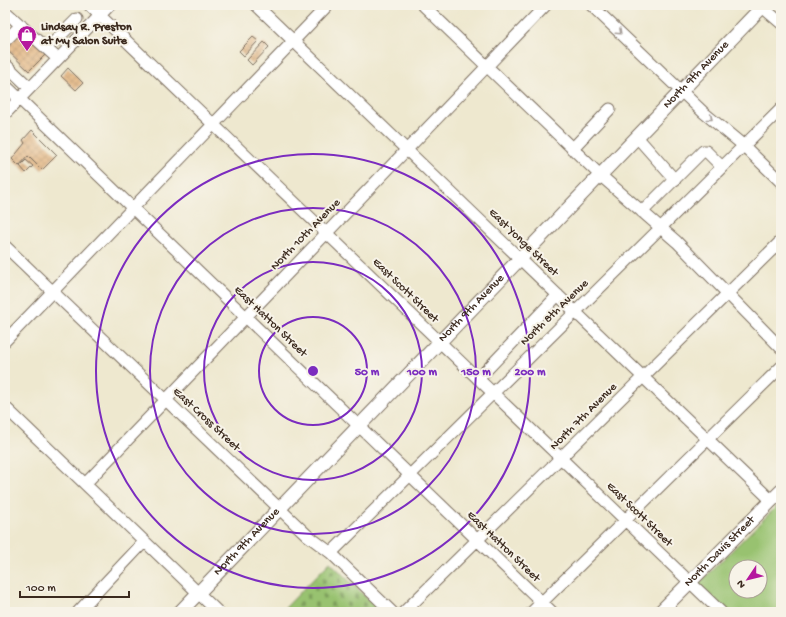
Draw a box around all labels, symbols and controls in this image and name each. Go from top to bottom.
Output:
place label: Lindsay R. Preston at My Salon Suite [40,21,132,49]
shop icon: Lindsay R. Preston at My Salon Suite [16,24,38,52]
one-way arrow [614,27,622,35]
street label: North 9th Avenue [661,38,733,112]
one-way arrow [705,113,712,120]
street label: North 10th Avenue [268,196,344,274]
street label: East Yonge Street [485,206,562,281]
street label: East Scott Street [369,256,442,327]
street label: North 9th Avenue [436,271,508,345]
street label: North 8th Avenue [518,276,593,349]
street label: East Hatton Street [230,283,310,361]
centre of rings [306,364,320,378]
text: 50 m [355,366,380,380]
text: 100 m [406,366,437,380]
text: 150 m [460,366,491,380]
text: 200 m [515,366,546,380]
street label: North 7th Avenue [548,380,621,453]
street label: East Cross Street [169,385,243,456]
street label: East Scott Street [603,480,676,551]
street label: North 9th Avenue [211,505,284,579]
street label: East Hatton Street [463,508,543,586]
street label: North Davis Street [683,514,759,590]
north arrow [728,559,768,599]
scale bar [20,573,129,599]
text: 100 m [25,582,56,596]

